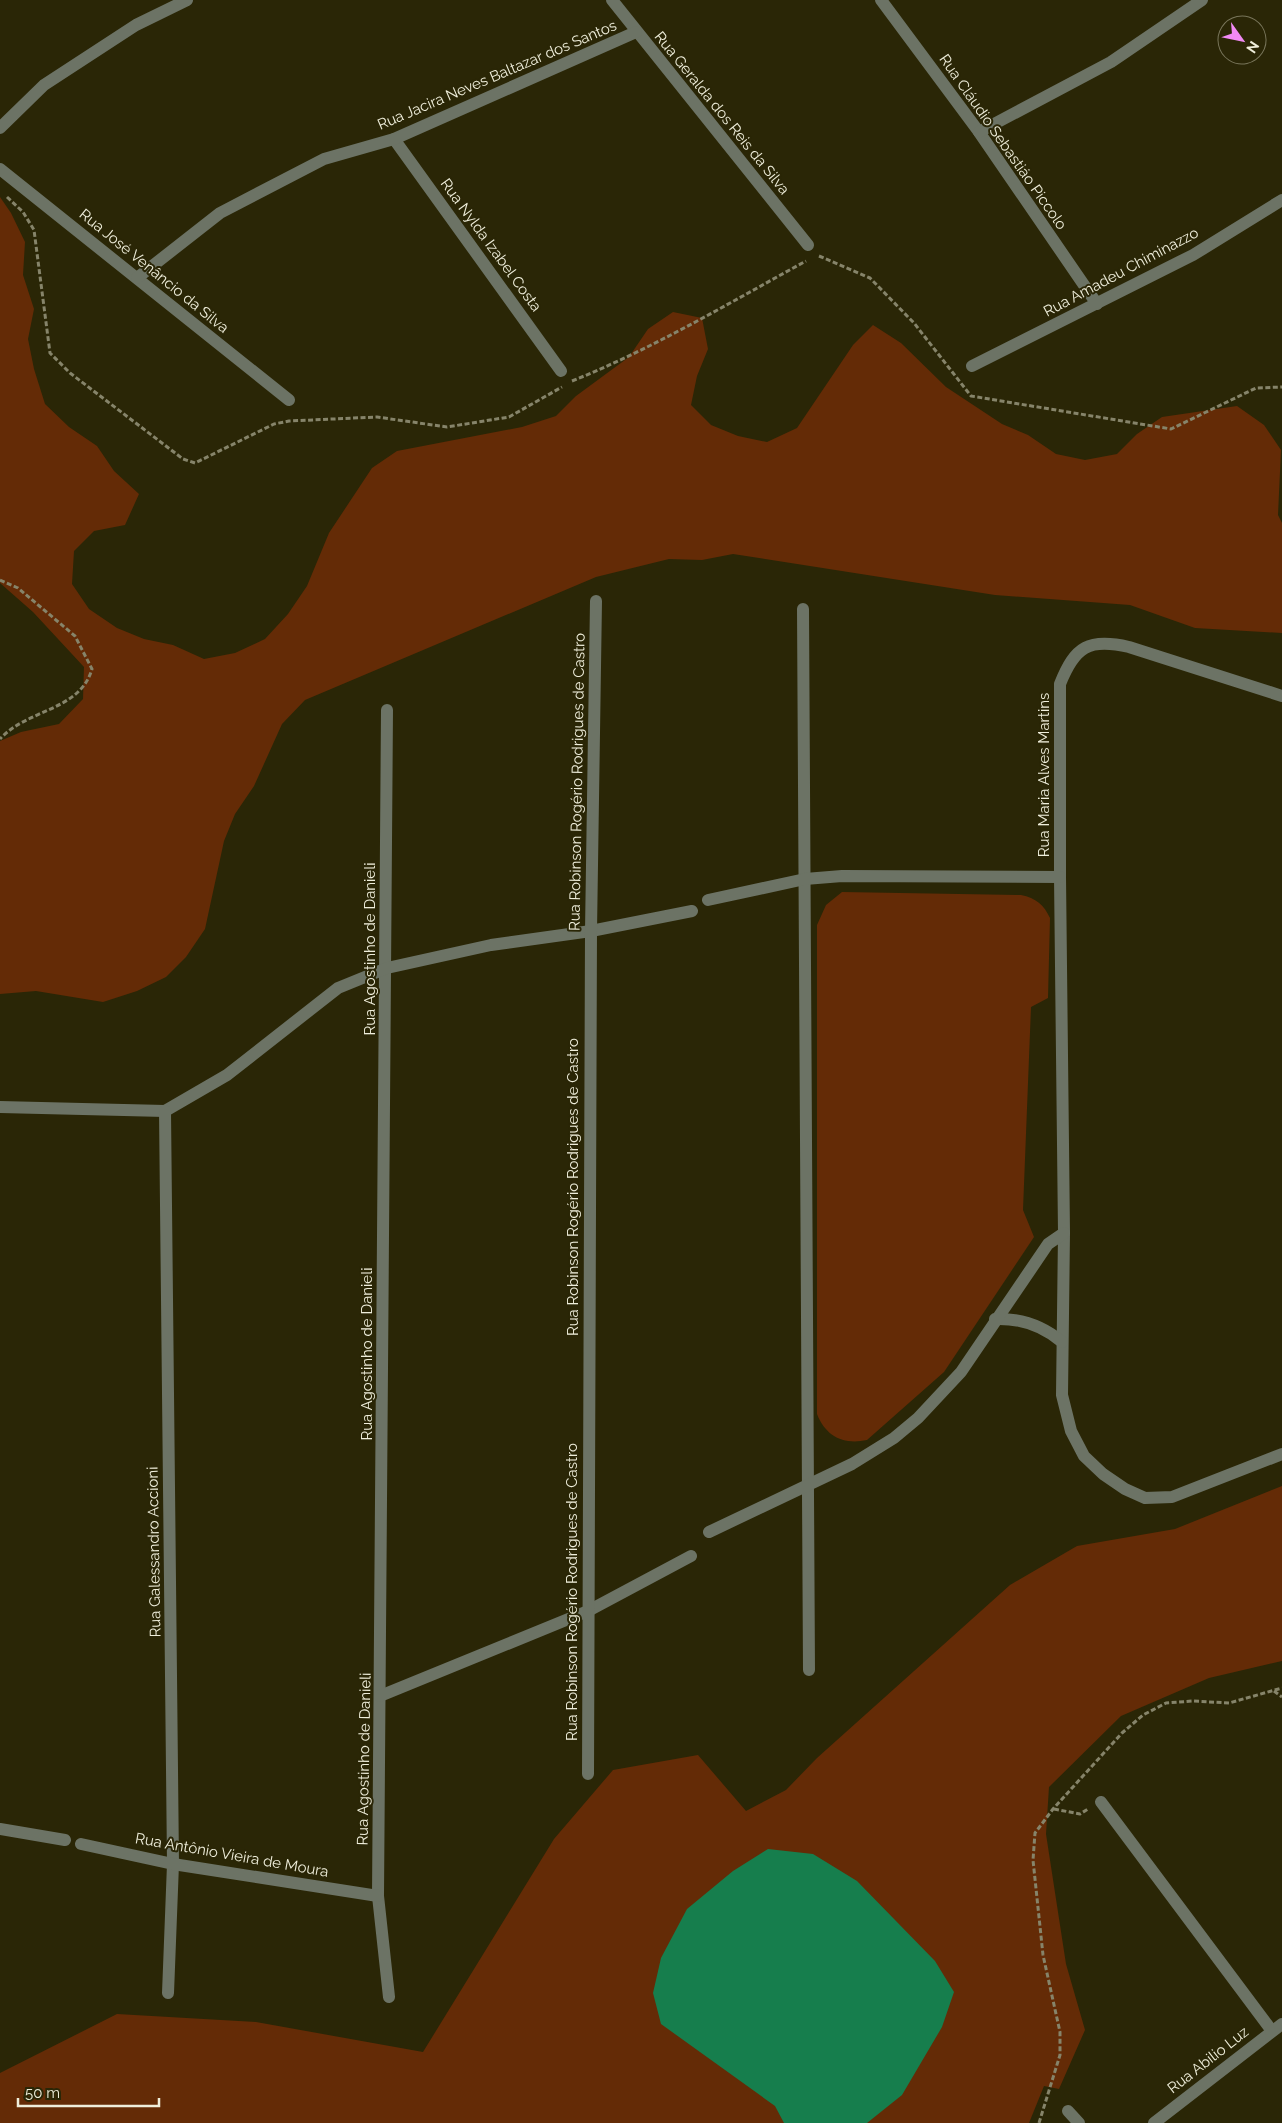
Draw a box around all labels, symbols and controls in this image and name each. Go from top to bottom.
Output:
north arrow [1217,15,1267,65]
street label: Rua Jacira Neves Baltazar dos Santos [375,16,619,134]
street label: Rua Geralda dos Reis da Silva [651,28,793,198]
text: N [1243,38,1263,56]
street label: Rua Cláudio Sebastiáo Piccolo [935,51,1071,233]
street label: Rua Nylda Izabel Costa [437,175,545,315]
street label: Rua José Venâncio da Silva [76,205,232,337]
street label: Rua Amadeu Chiminazzo [1040,223,1202,321]
street label: Rua Robinson Rogério Rodrigues de Castro [565,633,589,931]
street label: Rua Maria Alves Martins [1035,693,1053,857]
street label: Rua Agostinho de Danieli [361,863,379,1036]
street label: Rua Robinson Rogério Rodrigues de Castro [564,1038,582,1336]
street label: Rua Agostinho de Danieli [358,1268,376,1441]
street label: Rua Robinson Rogério Rodrigues de Castro [563,1443,581,1741]
street label: Rua Galessandro Accioni [144,1466,164,1638]
street label: Rua Agostinho de Danieli [353,1672,375,1846]
street label: Rua Antônio Vieira de Moura [134,1829,330,1881]
street label: Rua Abilio Luz [1164,2023,1252,2097]
scale bar [18,2076,159,2108]
text: 50 m [25,2084,60,2102]

